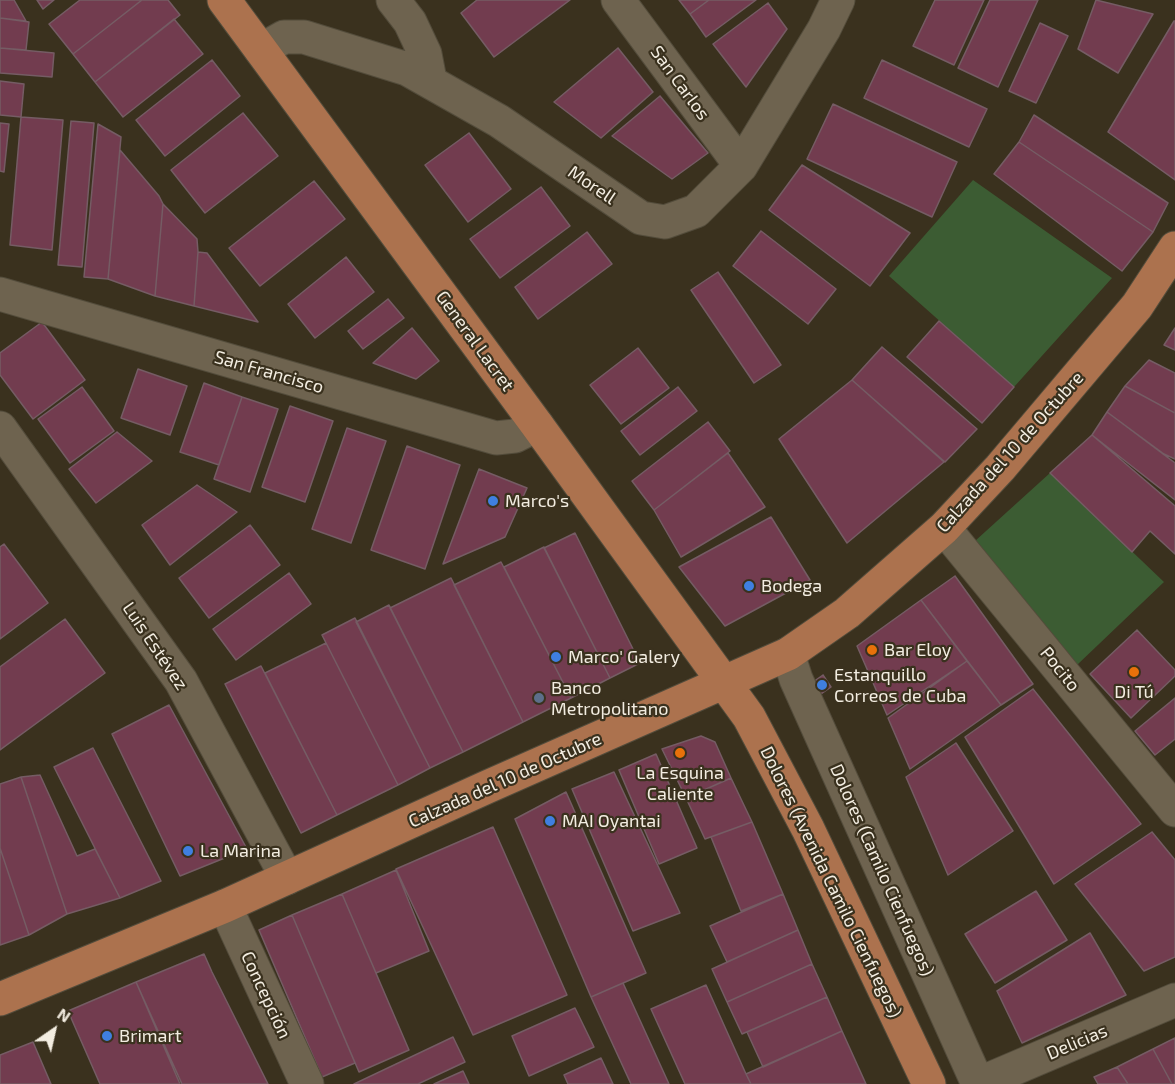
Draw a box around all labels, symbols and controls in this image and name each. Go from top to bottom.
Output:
street label: San Carlos [646,42,714,124]
street label: Morell [564,161,620,209]
street label: General Lacret [431,287,519,395]
street label: San Francisco [212,346,326,398]
street label: Calzada del 10 de Octubre [932,367,1088,537]
place label: Marco's [505,490,569,512]
marker: Marco's [486,494,500,508]
place label: Bodega [761,575,822,597]
marker: Bodega [742,579,756,593]
street label: Luis Estévez [118,598,192,694]
place label: Bar Eloy [884,639,951,661]
street label: Pocito [1036,642,1084,696]
marker: Bar Eloy [865,643,879,657]
place label: Marco' Galery [568,646,680,668]
marker: Marco' Galery [549,650,563,664]
place label: Estanquillo Correos de Cuba [834,664,966,706]
marker: Di Tú [1127,665,1141,679]
place label: Banco Metropolitano [551,677,668,720]
marker: Estanquillo Correos de Cuba [815,678,829,692]
place label: Di Tú [1114,681,1154,703]
marker: Banco Metropolitano [532,691,546,705]
street label: Calzada del 10 de Octubre [405,728,605,832]
street label: Dolores (Avenida Camilo Cienfuegos) [756,743,906,1021]
marker: La Esquina Caliente [673,746,687,760]
street label: Dolores (Camilo Cienfuegos) [825,761,939,979]
place label: La Esquina Caliente [636,762,724,804]
place label: MAI Oyantai [562,810,661,832]
marker: MAI Oyantai [543,814,557,828]
place label: La Marina [200,840,281,862]
marker: La Marina [181,844,195,858]
street label: Concepción [236,948,296,1042]
north arrow [24,1000,84,1060]
text: N [54,1004,74,1026]
street label: Delicias [1043,1020,1111,1064]
place label: Brimart [119,1025,182,1047]
marker: Brimart [100,1029,114,1043]

